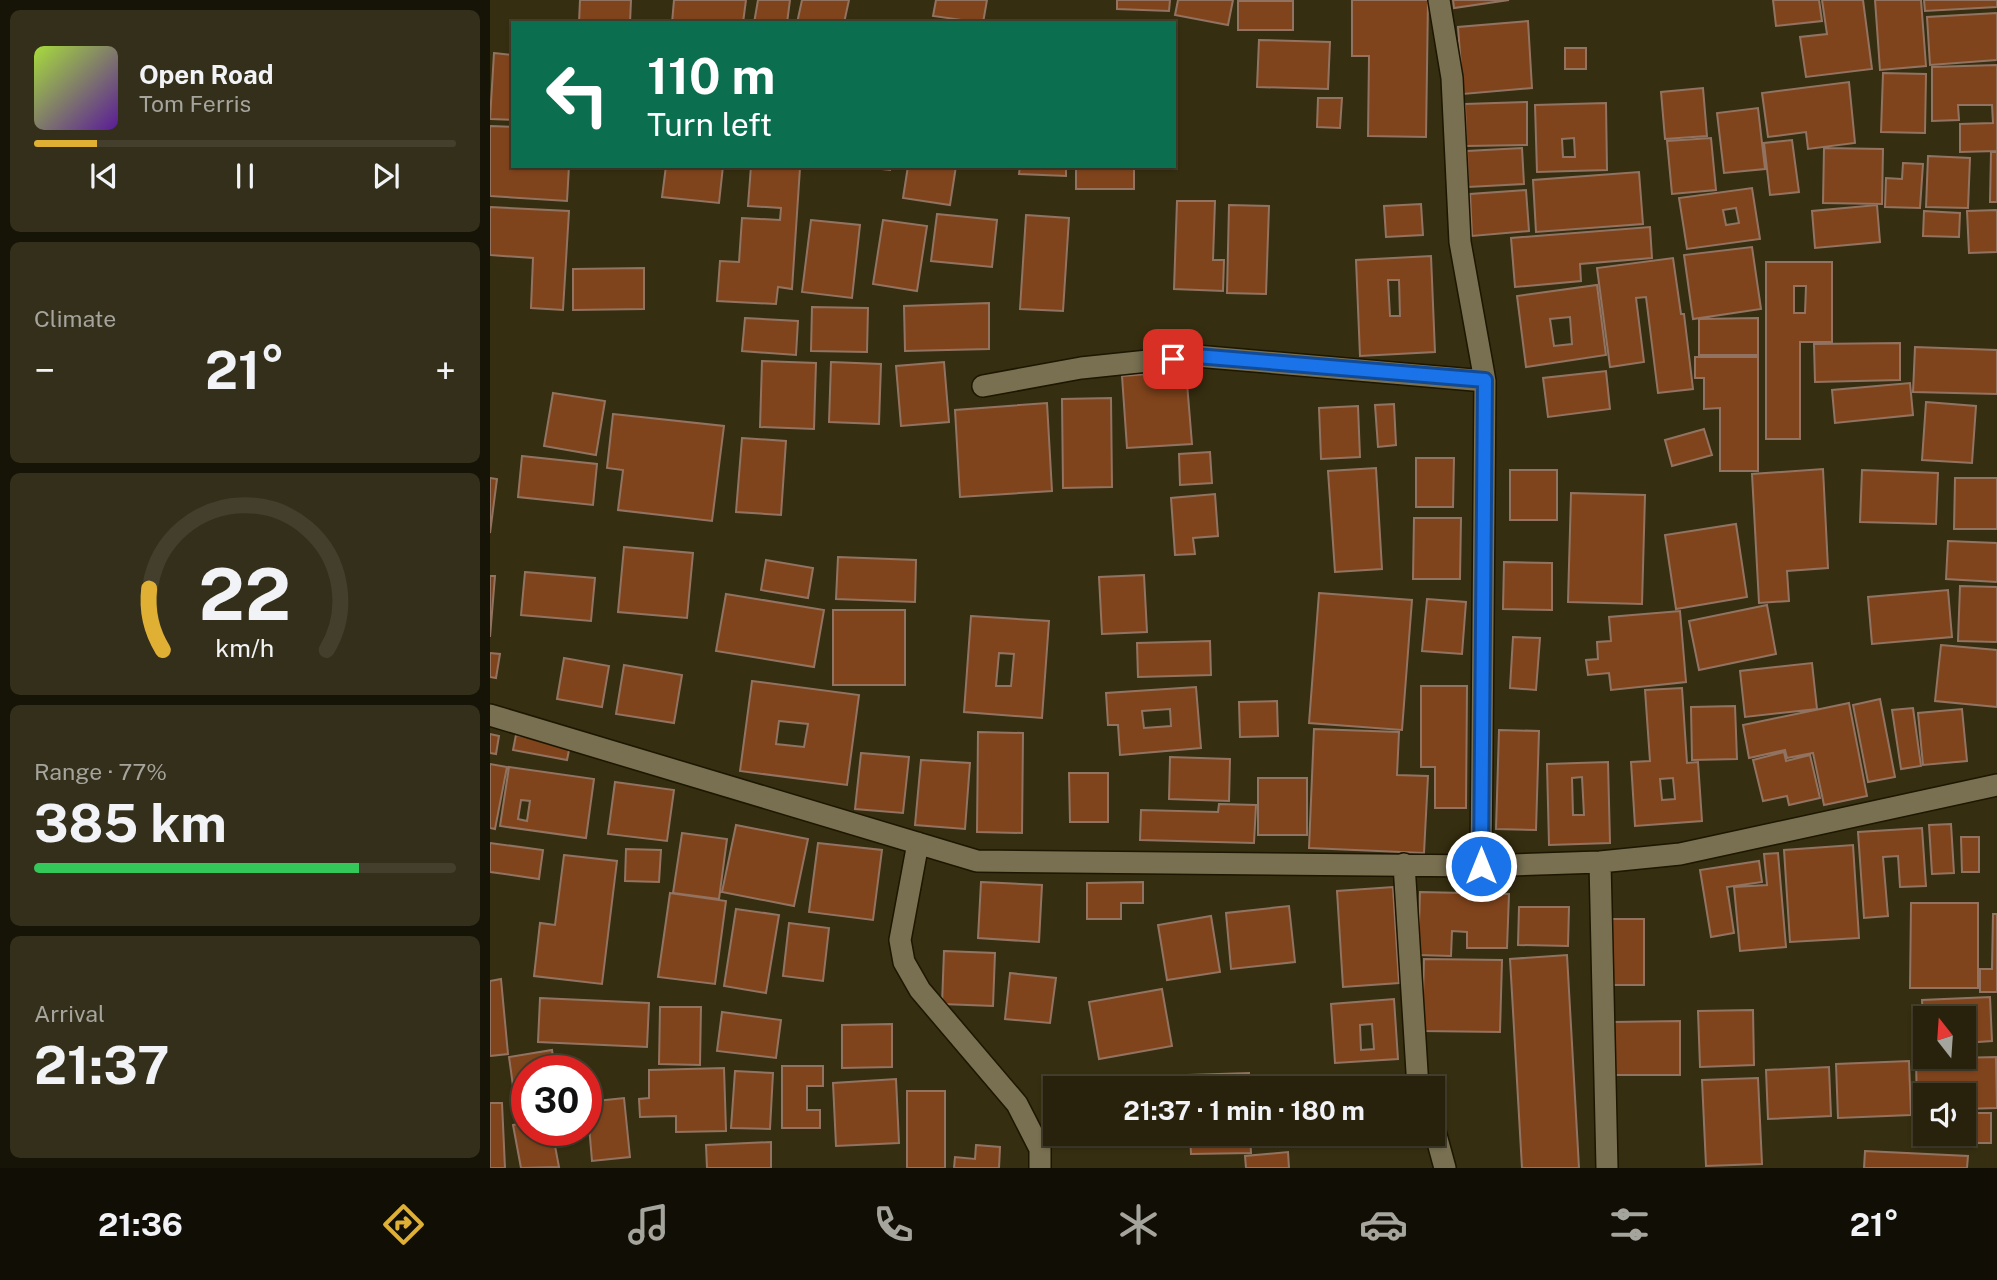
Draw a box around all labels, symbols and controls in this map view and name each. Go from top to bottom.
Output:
text: 110 m [647,47,775,105]
icon: left [532,49,623,140]
text: Open Road [139,59,274,90]
text: Tom Ferris [139,90,251,117]
text: Turn left [647,106,772,143]
icon: previous [85,157,123,195]
icon: pause [226,157,264,195]
icon: next [367,157,405,195]
text: Climate [34,305,116,332]
pin [1143,329,1203,389]
text: 21° [205,340,285,401]
icon: arrive [1154,340,1192,378]
text: − [34,348,55,393]
text: + [435,348,456,393]
text: 22 [199,551,291,636]
text: km/h [216,633,274,663]
text: Range · 77% [34,758,167,785]
text: 385 km [34,793,227,854]
position arrow [1444,829,1518,903]
text: Arrival [34,1000,105,1027]
north arrow [1913,1006,1976,1069]
map controls [1913,1006,1976,1146]
text: 21:37 [34,1035,170,1096]
speed limit sign: 30 [511,1055,602,1146]
button: sound [1913,1083,1976,1146]
text: 21:37 · 1 min · 180 m [1123,1095,1365,1126]
icon: directions [379,1200,428,1249]
icon: music [624,1200,673,1249]
icon: phone [869,1200,918,1249]
icon: climate [1114,1200,1163,1249]
icon: car [1359,1200,1408,1249]
icon: filters [1605,1200,1654,1249]
text: 21:36 [98,1206,183,1243]
text: 21° [1850,1206,1899,1243]

